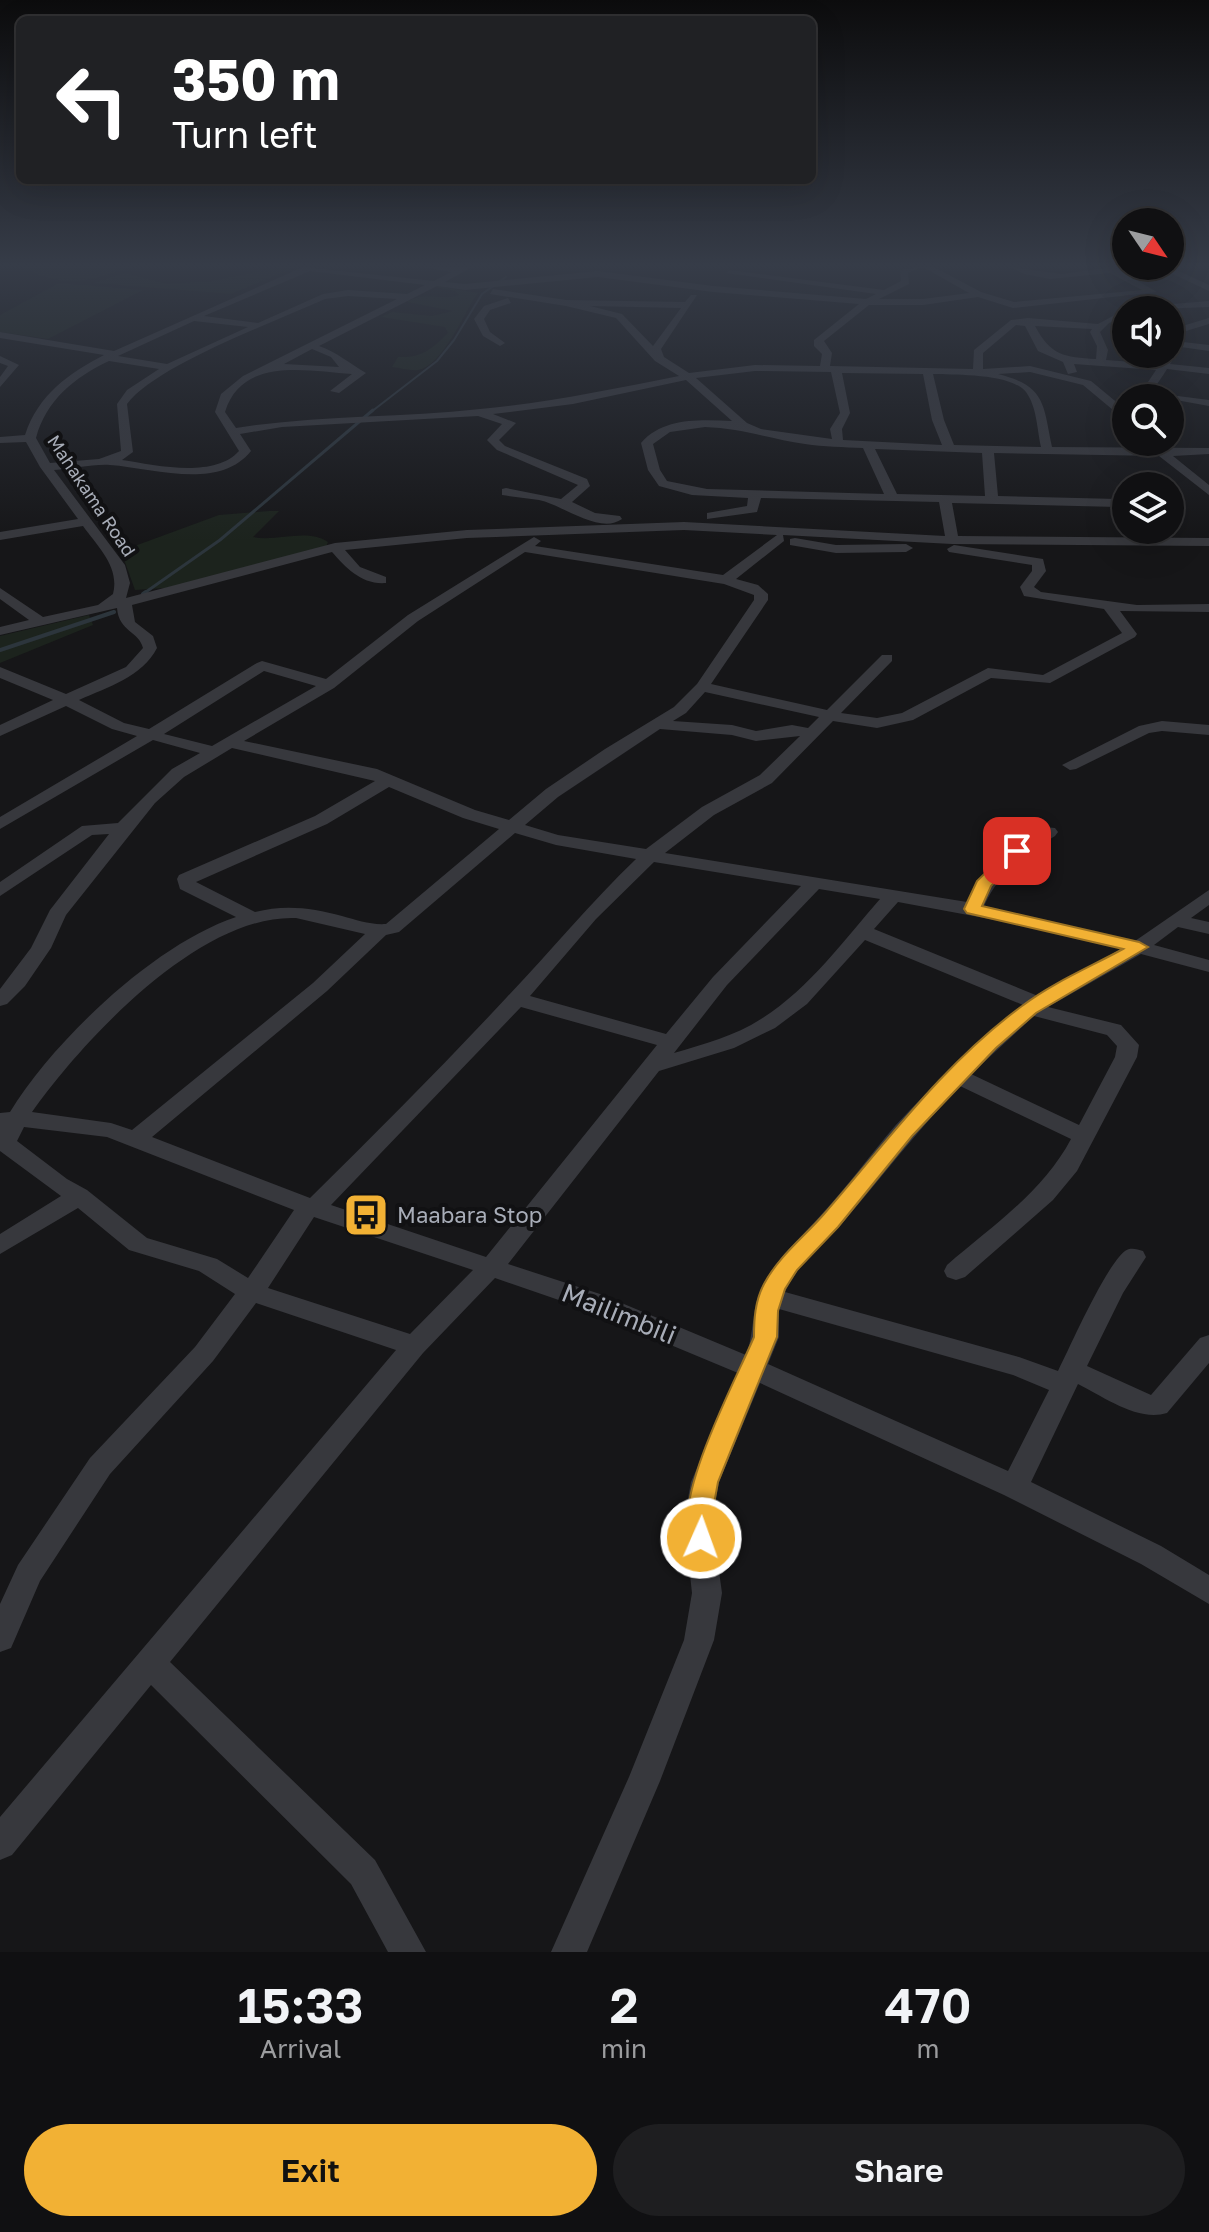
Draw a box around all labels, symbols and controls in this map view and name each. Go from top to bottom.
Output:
text: 350 m [172,45,340,112]
icon: left [40,48,144,152]
text: Turn left [172,113,318,156]
north arrow [1112,208,1184,280]
map controls [1112,208,1184,544]
button: sound [1112,296,1184,368]
button: search [1112,384,1184,456]
street label: Mahakama Road [43,431,141,560]
button: layers [1112,472,1184,544]
pin [983,817,1051,885]
icon: arrive [995,829,1039,873]
bus stop icon: Maabara Stop [342,1191,390,1239]
place label: Maabara Stop [397,1201,542,1228]
street label: Mailimbili [557,1277,681,1350]
position arrow [659,1496,743,1580]
text: 15:33 [238,1976,363,2034]
text: 2 [610,1976,638,2034]
text: 470 [885,1976,971,2034]
text: Arrival [260,2033,341,2064]
text: min [601,2033,647,2064]
text: m [916,2033,939,2064]
button: Exit [24,2124,597,2216]
button: Share [613,2124,1185,2216]

